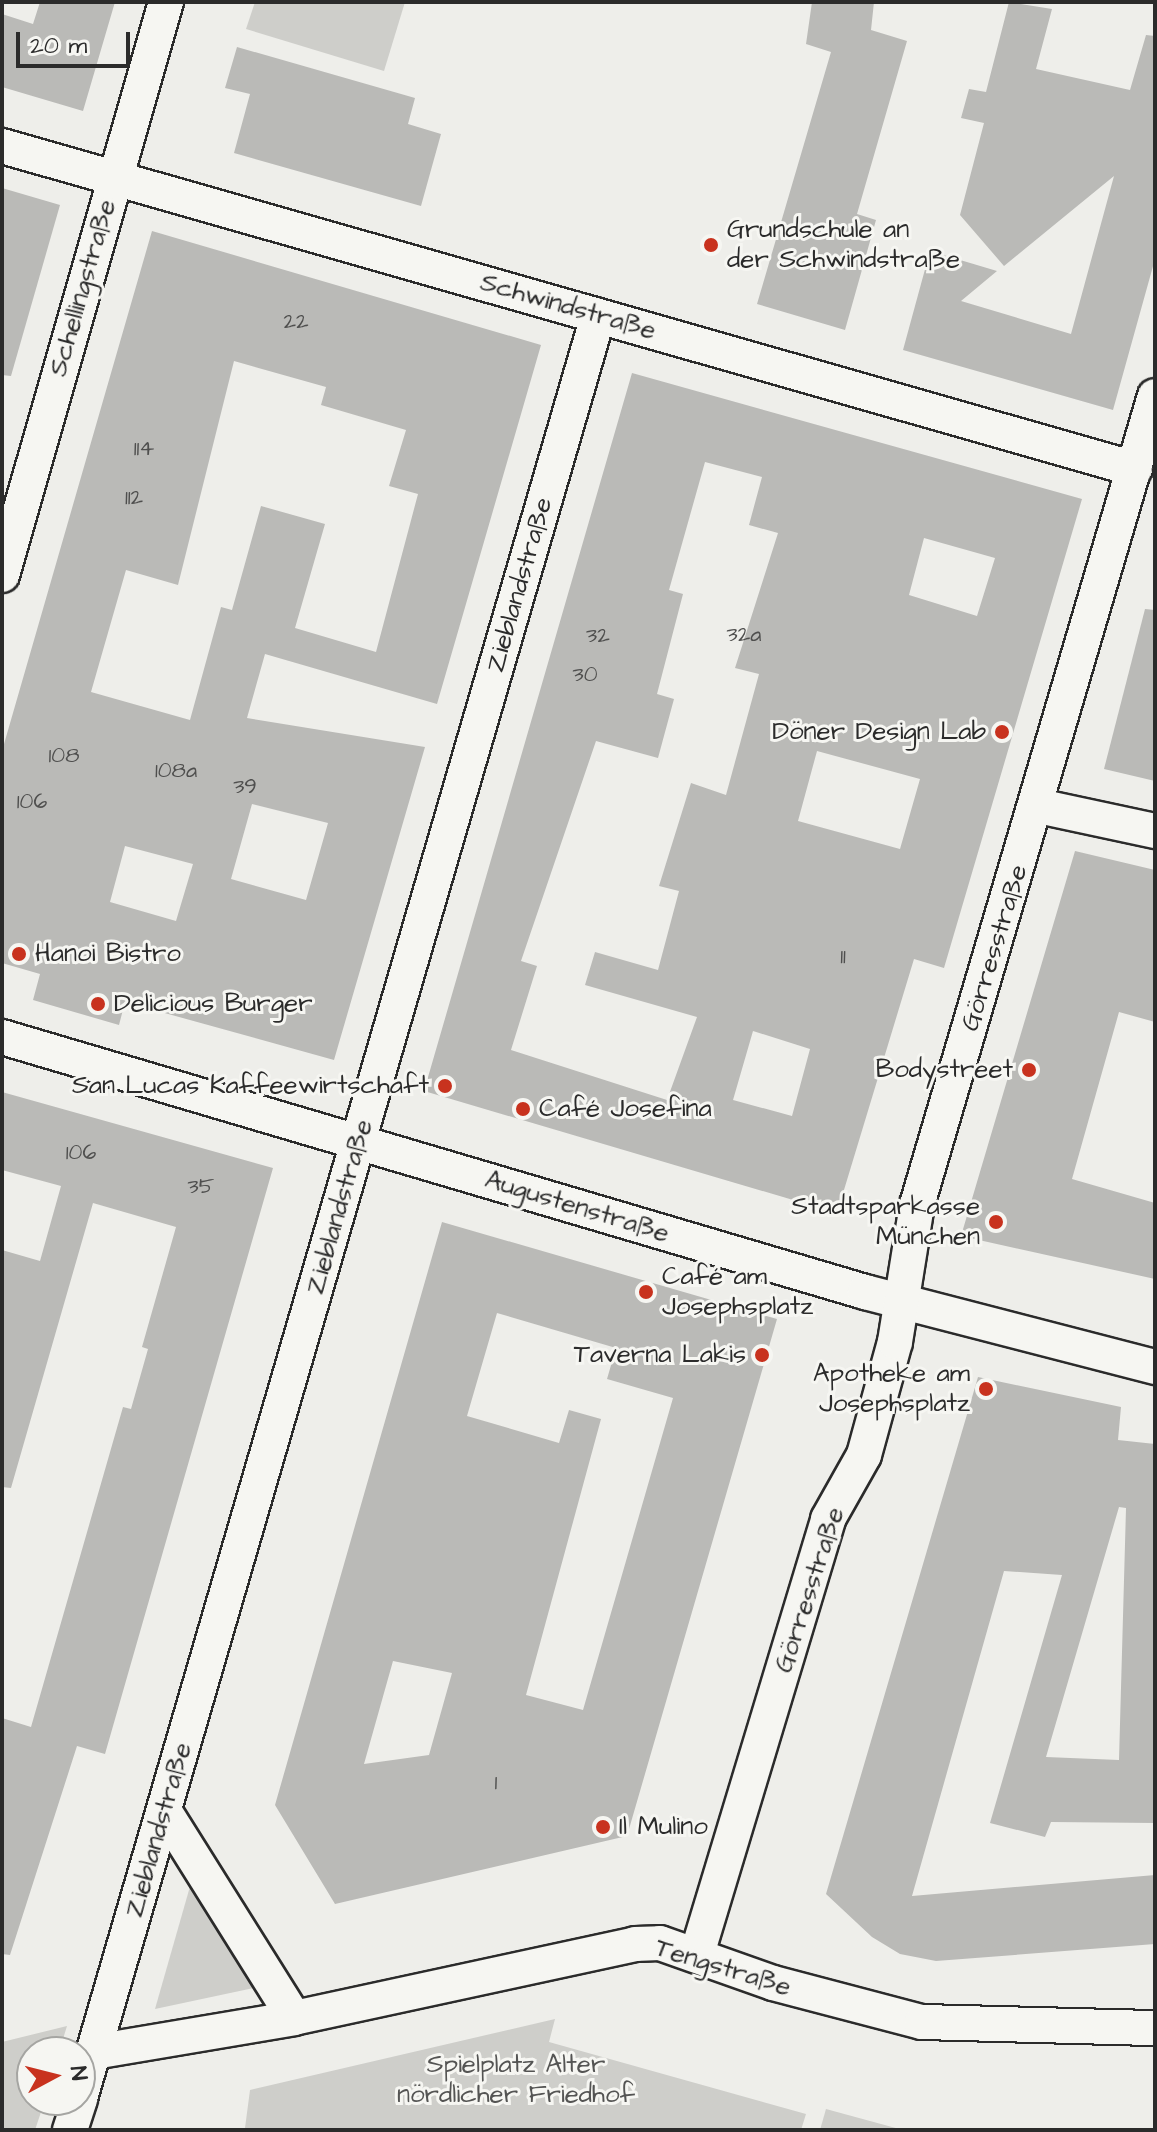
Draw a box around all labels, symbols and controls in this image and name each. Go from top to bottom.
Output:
scale bar [20,16,134,66]
text: 20 m [30,29,87,63]
street label: Schellingstraße [43,196,123,380]
place label: Grundschule an der Schwindstraße [727,214,960,276]
marker: Grundschule an der Schwindstraße [702,236,720,254]
street label: Schwindstraße [477,267,659,347]
house number: 22 [283,309,309,335]
house number: 114 [134,436,154,462]
house number: 112 [125,485,143,511]
street label: Zieblandstraße [480,494,560,676]
house number: 32a [727,622,761,648]
house number: 32 [586,623,610,649]
house number: 30 [572,662,598,688]
place label: Döner Design Lab [772,716,986,748]
marker: Döner Design Lab [993,723,1011,741]
house number: 108 [49,743,79,769]
house number: 108a [155,758,197,784]
house number: 39 [233,774,257,800]
house number: 106 [17,789,47,815]
street label: Görresstraße [955,861,1035,1035]
place label: Hanoi Bistro [35,938,181,970]
house number: 11 [840,944,846,970]
marker: Hanoi Bistro [10,945,28,963]
place label: Delicious Burger [114,988,312,1020]
marker: Delicious Burger [89,995,107,1013]
place label: Bodystreet [876,1054,1013,1086]
marker: Bodystreet [1020,1061,1038,1079]
place label: San Lucas Kaffeewirtschaft [72,1070,429,1102]
marker: San Lucas Kaffeewirtschaft [436,1077,454,1095]
place label: Café Josefina [539,1093,712,1125]
marker: Café Josefina [514,1100,532,1118]
street label: Zieblandstraße [300,1116,380,1298]
house number: 106 [66,1140,96,1166]
street label: Augustenstraße [481,1164,673,1250]
house number: 35 [188,1174,214,1200]
place label: Stadtsparkasse München [791,1191,980,1252]
marker: Stadtsparkasse München [987,1213,1005,1231]
place label: Café am Josephsplatz [662,1261,813,1322]
marker: Café am Josephsplatz [637,1283,655,1301]
place label: Taverna Lakis [574,1339,746,1371]
marker: Taverna Lakis [753,1346,771,1364]
place label: Apotheke am Josephsplatz [813,1358,970,1420]
marker: Apotheke am Josephsplatz [977,1380,995,1398]
street label: Görresstraße [769,1503,851,1677]
street label: Zieblandstraße [119,1739,199,1921]
house number: 1 [495,1770,497,1796]
place label: Il Mulino [619,1811,708,1843]
marker: Il Mulino [594,1818,612,1836]
street label: Tengstraße [651,1933,795,2003]
north arrow [16,2036,96,2116]
park label: Spielplatz Alter nördlicher Friedhof [397,2049,635,2110]
text: N [62,2065,95,2082]

